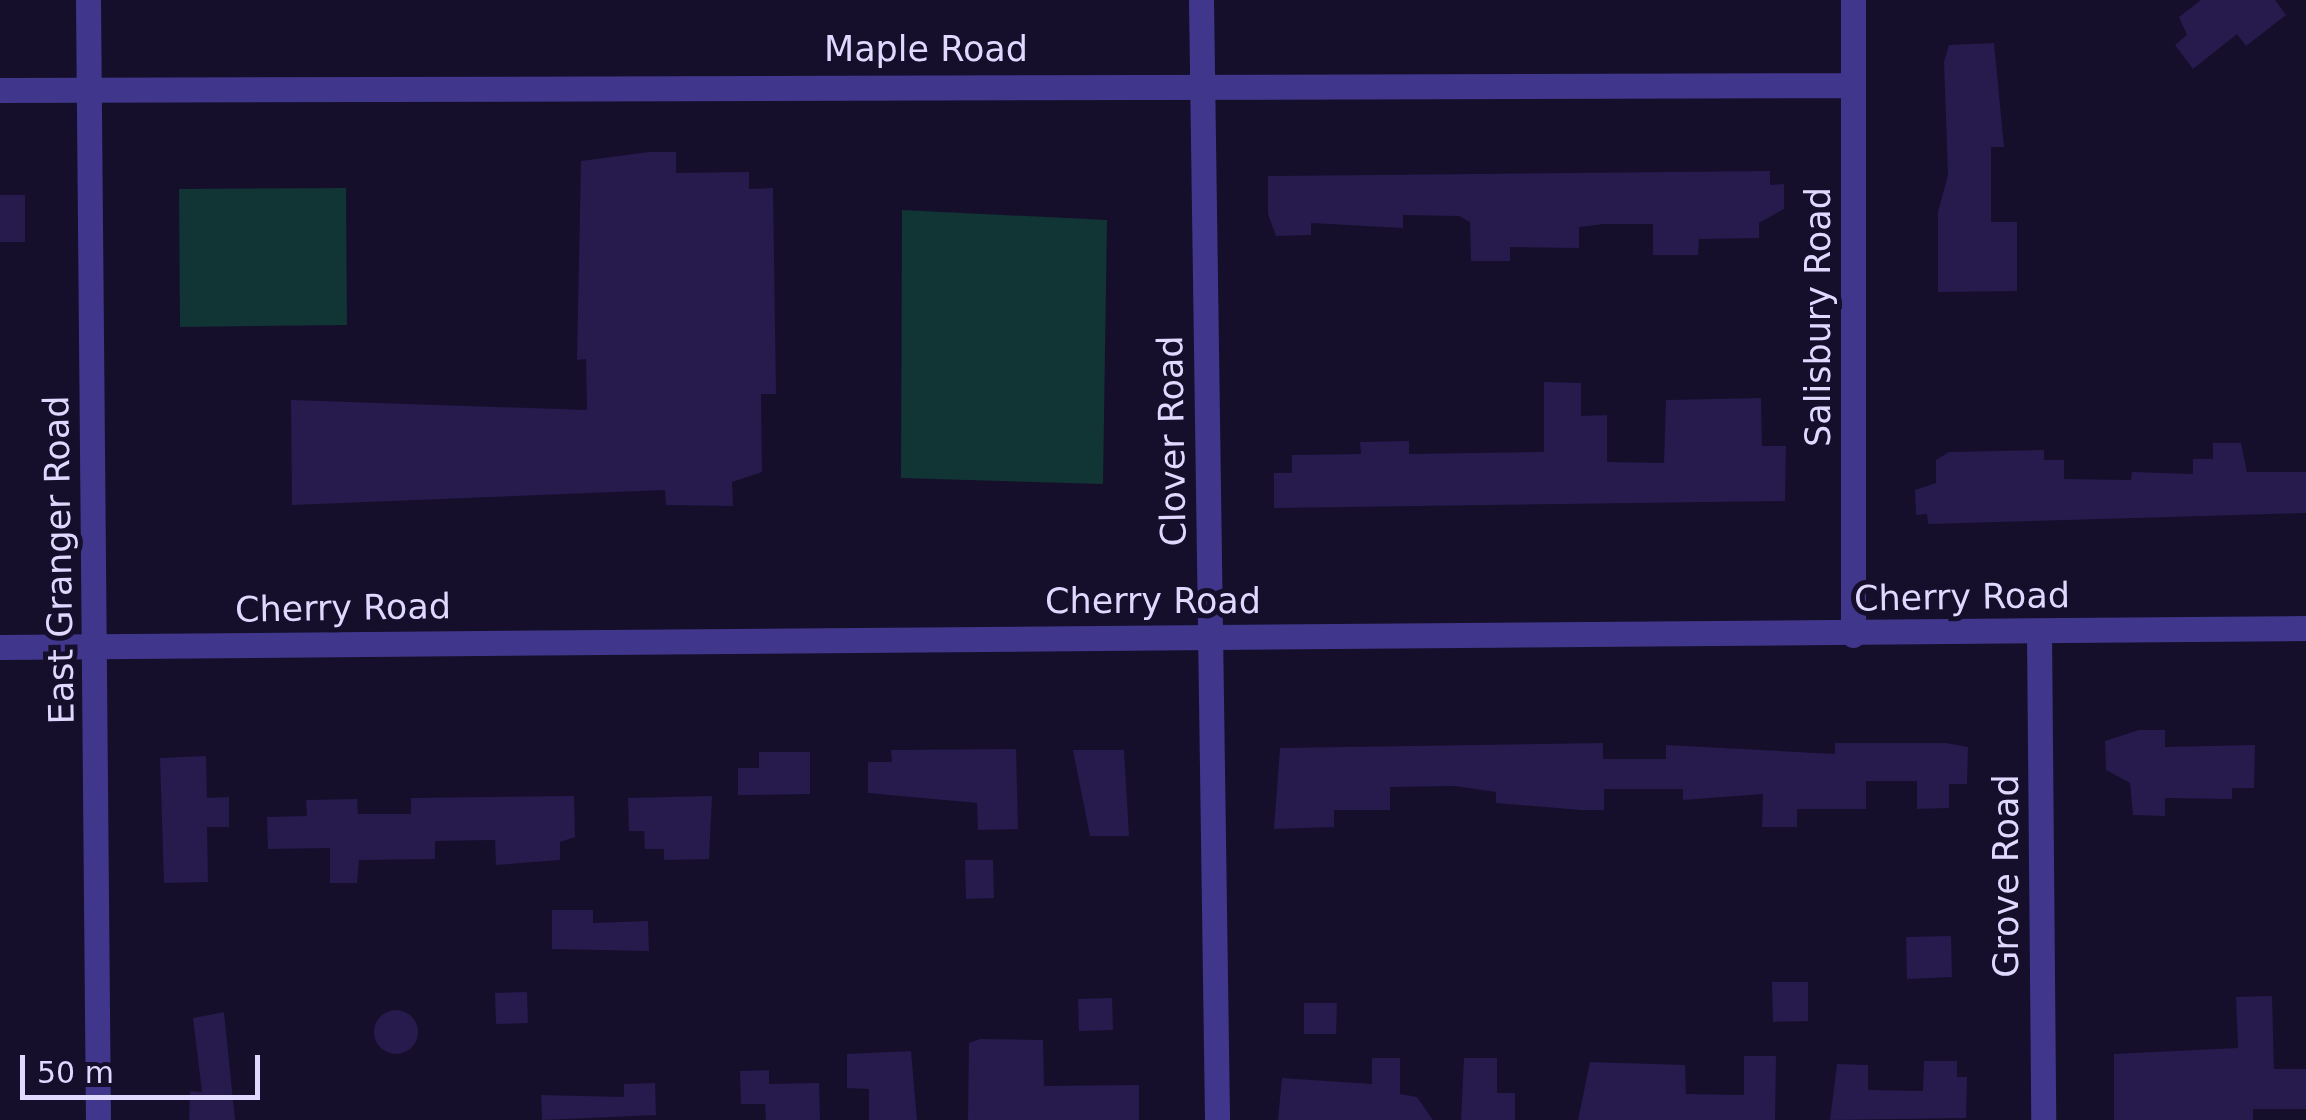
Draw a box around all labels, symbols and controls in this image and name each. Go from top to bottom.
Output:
street label: Maple Road [824,28,1028,70]
street label: Salisbury Road [1797,187,1839,447]
street label: Clover Road [1149,335,1195,547]
street label: East Granger Road [35,395,83,725]
street label: Cherry Road [1854,574,2070,620]
street label: Cherry Road [1045,580,1261,622]
street label: Cherry Road [235,585,451,631]
street label: Grove Road [1985,774,2027,978]
scale bar [25,1035,265,1097]
text: 50 m [37,1055,114,1090]

